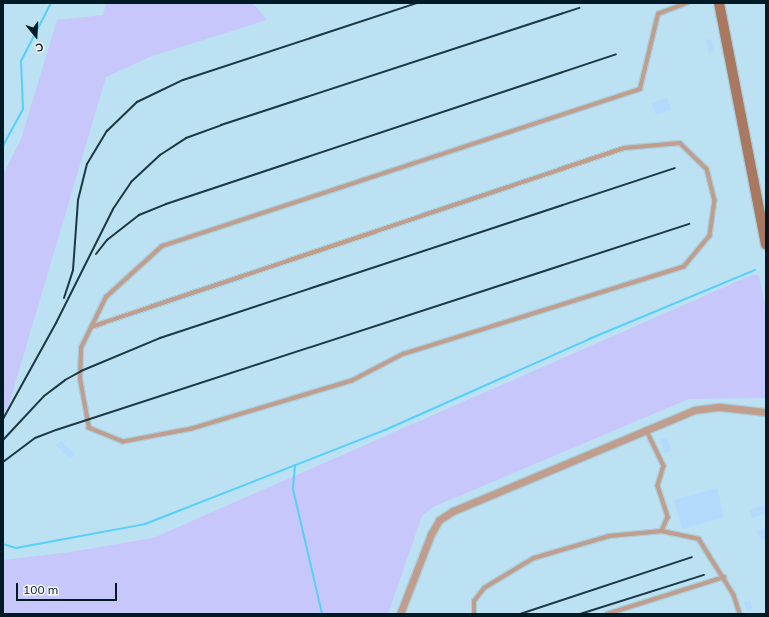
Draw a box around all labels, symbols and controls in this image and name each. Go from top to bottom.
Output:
north arrow [16,16,56,56]
text: С [34,40,45,55]
scale bar [18,575,119,601]
text: 100 m [23,582,58,597]

